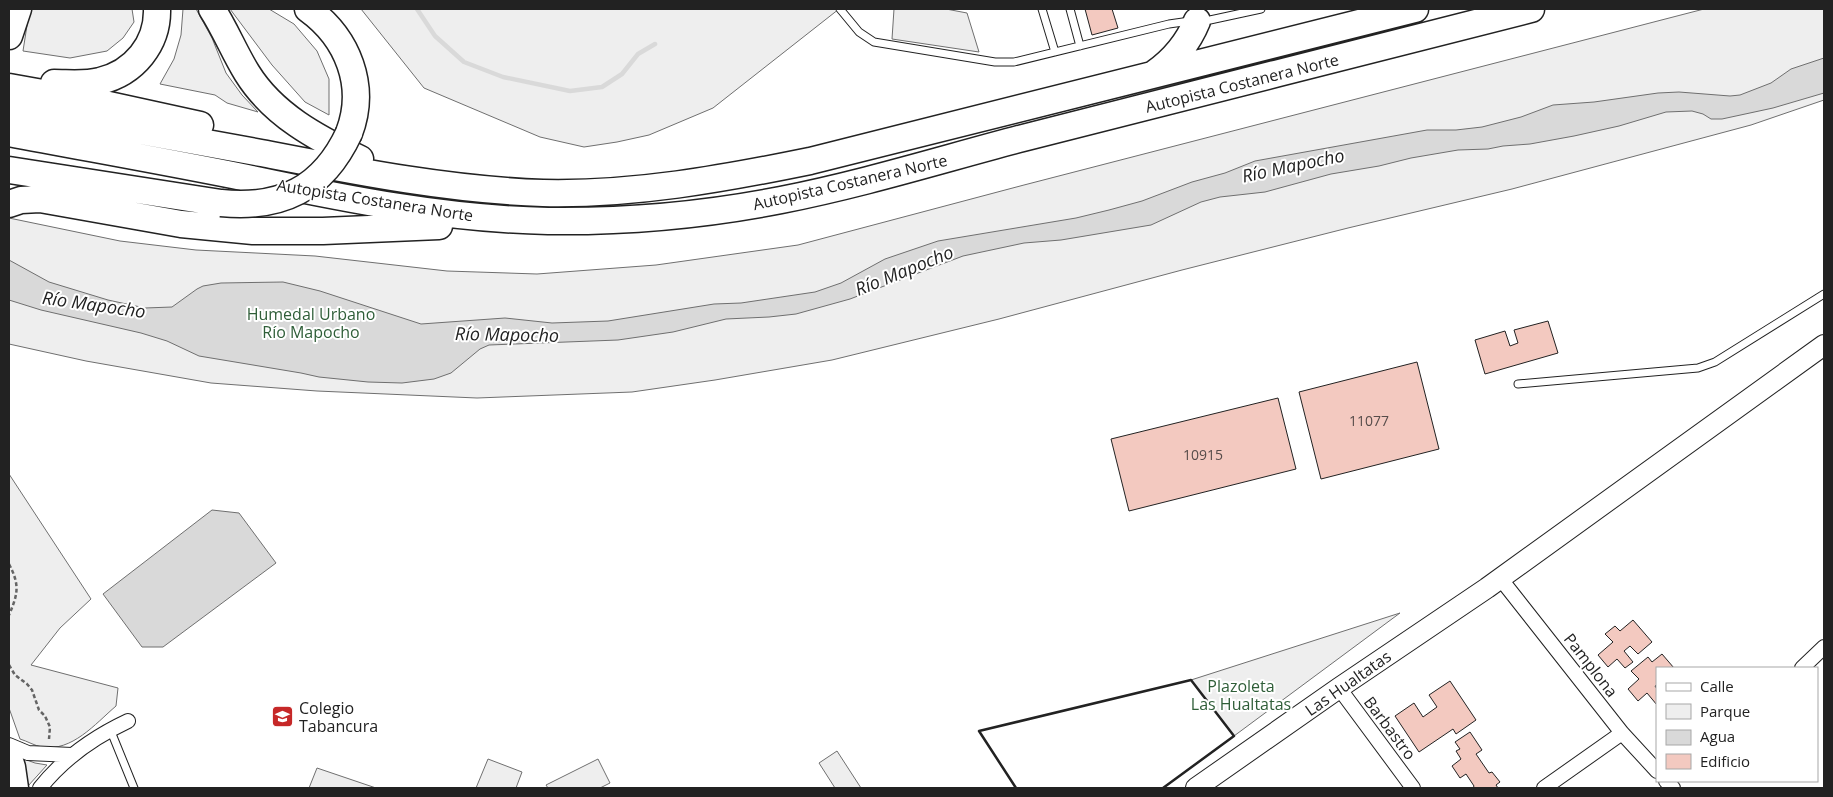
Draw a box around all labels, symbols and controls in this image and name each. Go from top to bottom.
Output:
street label: Autopista Costanera Norte [1143,48,1341,118]
water label: Río Mapocho [1240,142,1346,188]
street label: Autopista Costanera Norte [751,149,949,215]
street label: Autopista Costanera Norte [275,174,475,226]
water label: Río Mapocho [851,239,957,301]
water label: Río Mapocho [41,285,147,323]
park label: Humedal Urbano Río Mapocho [247,303,375,343]
water label: Río Mapocho [455,321,559,347]
house number: 11077 [1349,411,1389,430]
house number: 10915 [1183,445,1223,464]
street label: Pamplona [1559,628,1623,702]
street label: Las Hualtatas [1301,645,1395,721]
legend [1656,667,1818,782]
park label: Plazoleta Las Hualtatas [1191,675,1291,715]
text: Calle [1700,676,1734,696]
street label: Barbastro [1359,692,1421,764]
place label: Colegio Tabancura [299,697,378,737]
text: Parque [1700,701,1750,721]
school or university icon: Colegio Tabancura [271,705,295,729]
text: Agua [1700,726,1735,746]
text: Edificio [1700,751,1750,771]

